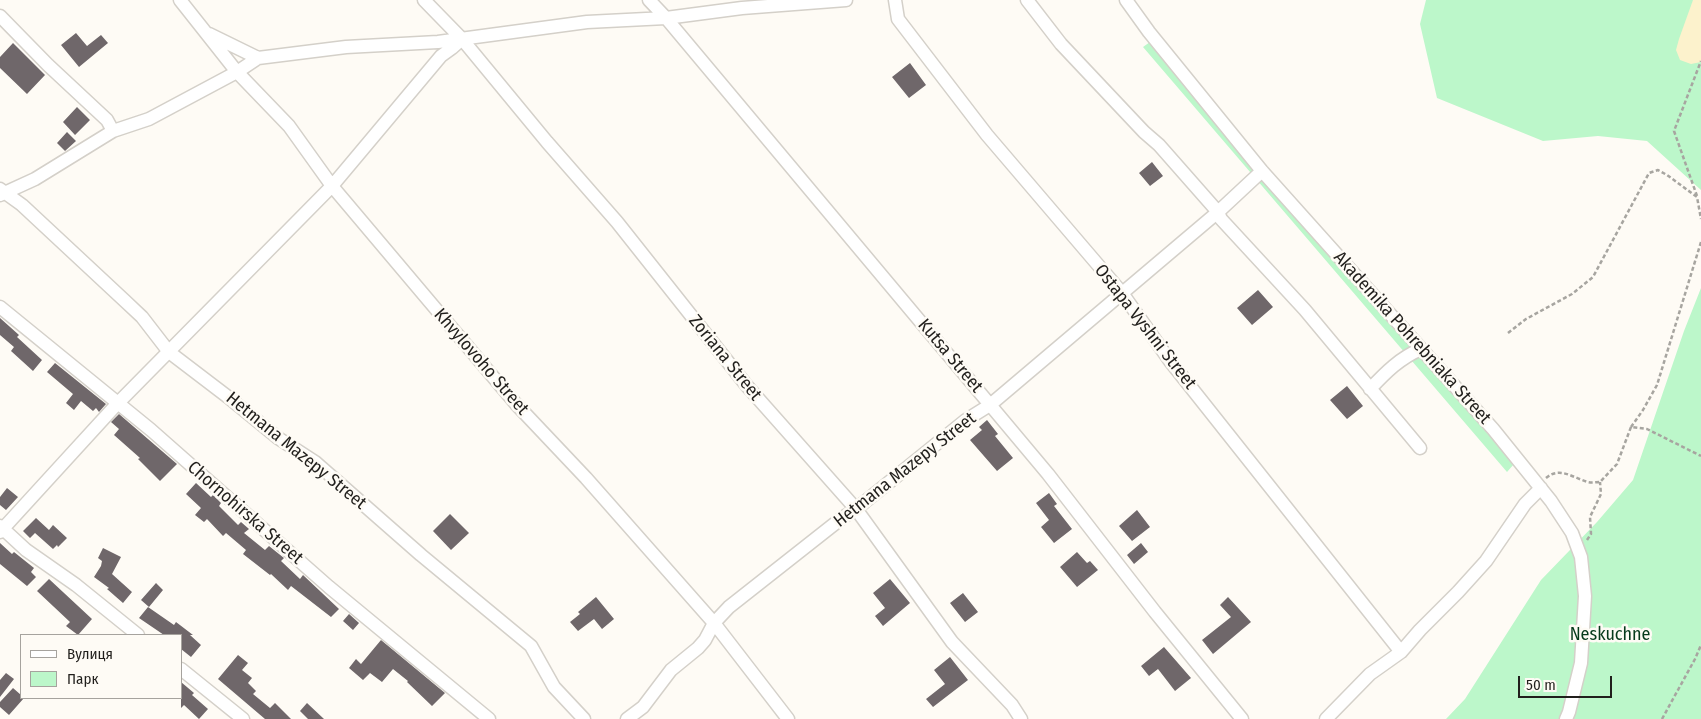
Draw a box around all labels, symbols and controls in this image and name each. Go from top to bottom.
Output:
street label: Akademika Pohrebniaka Street [1329,247,1495,429]
street label: Ostapa Vyshni Street [1090,260,1200,394]
street label: Khvylovoho Street [429,304,533,420]
street label: Zoriana Street [684,311,766,405]
street label: Kutsa Street [913,315,987,397]
street label: Hetmana Mazepy Street [221,388,371,514]
street label: Hetmana Mazepy Street [830,408,980,532]
street label: Chornohirska Street [183,457,307,569]
park label: Neskuchne [1570,624,1650,646]
legend [20,634,182,699]
text: Вулиця [67,645,113,663]
scale bar [1521,666,1615,698]
text: Парк [67,670,98,688]
text: 50 m [1526,676,1556,694]

